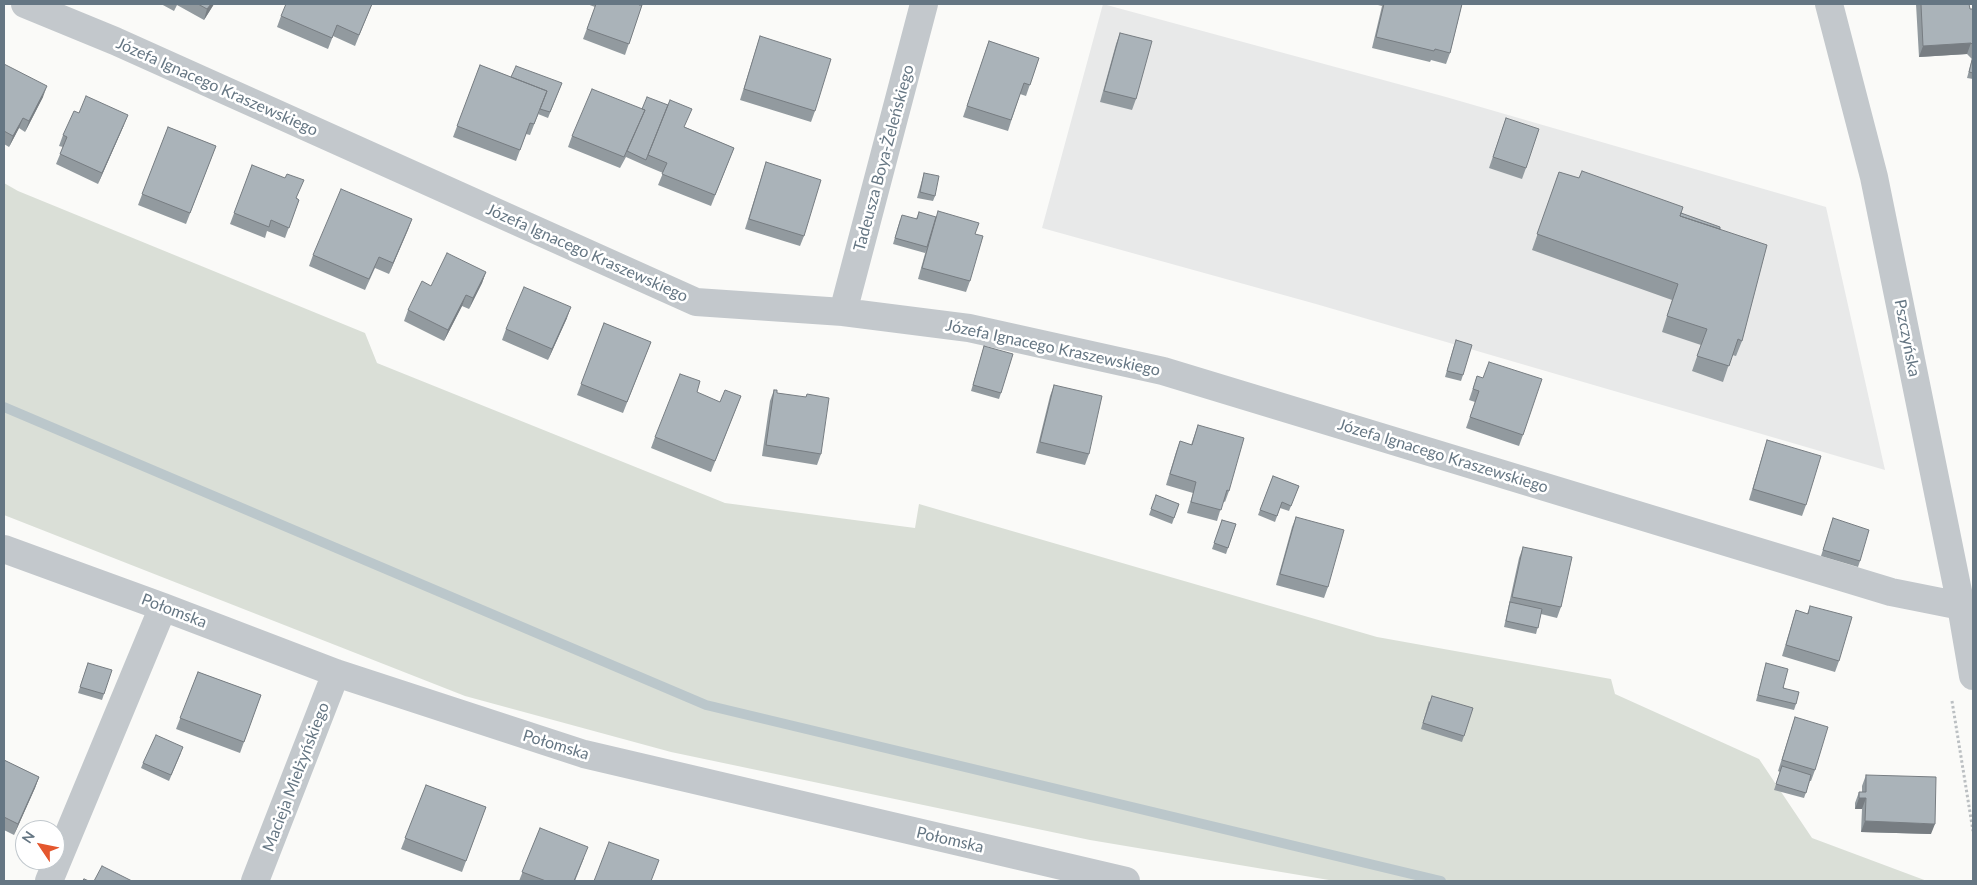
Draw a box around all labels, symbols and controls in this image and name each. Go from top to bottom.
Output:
street label: Józefa Ignacego Kraszewskiego [113,34,321,140]
street label: Tadeusza Boya-Żeleńskiego [850,63,918,253]
street label: Józefa Ignacego Kraszewskiego [483,200,691,306]
street label: Pszczyńska [1890,298,1924,378]
street label: Józefa Ignacego Kraszewskiego [944,316,1162,380]
street label: Józefa Ignacego Kraszewskiego [1336,415,1550,497]
street label: Połomska [139,590,209,632]
street label: Macieja Mielżyńskiego [259,700,333,854]
street label: Połomska [520,726,592,764]
north arrow [15,820,65,870]
street label: Połomska [915,823,985,857]
text: N [18,828,38,846]

